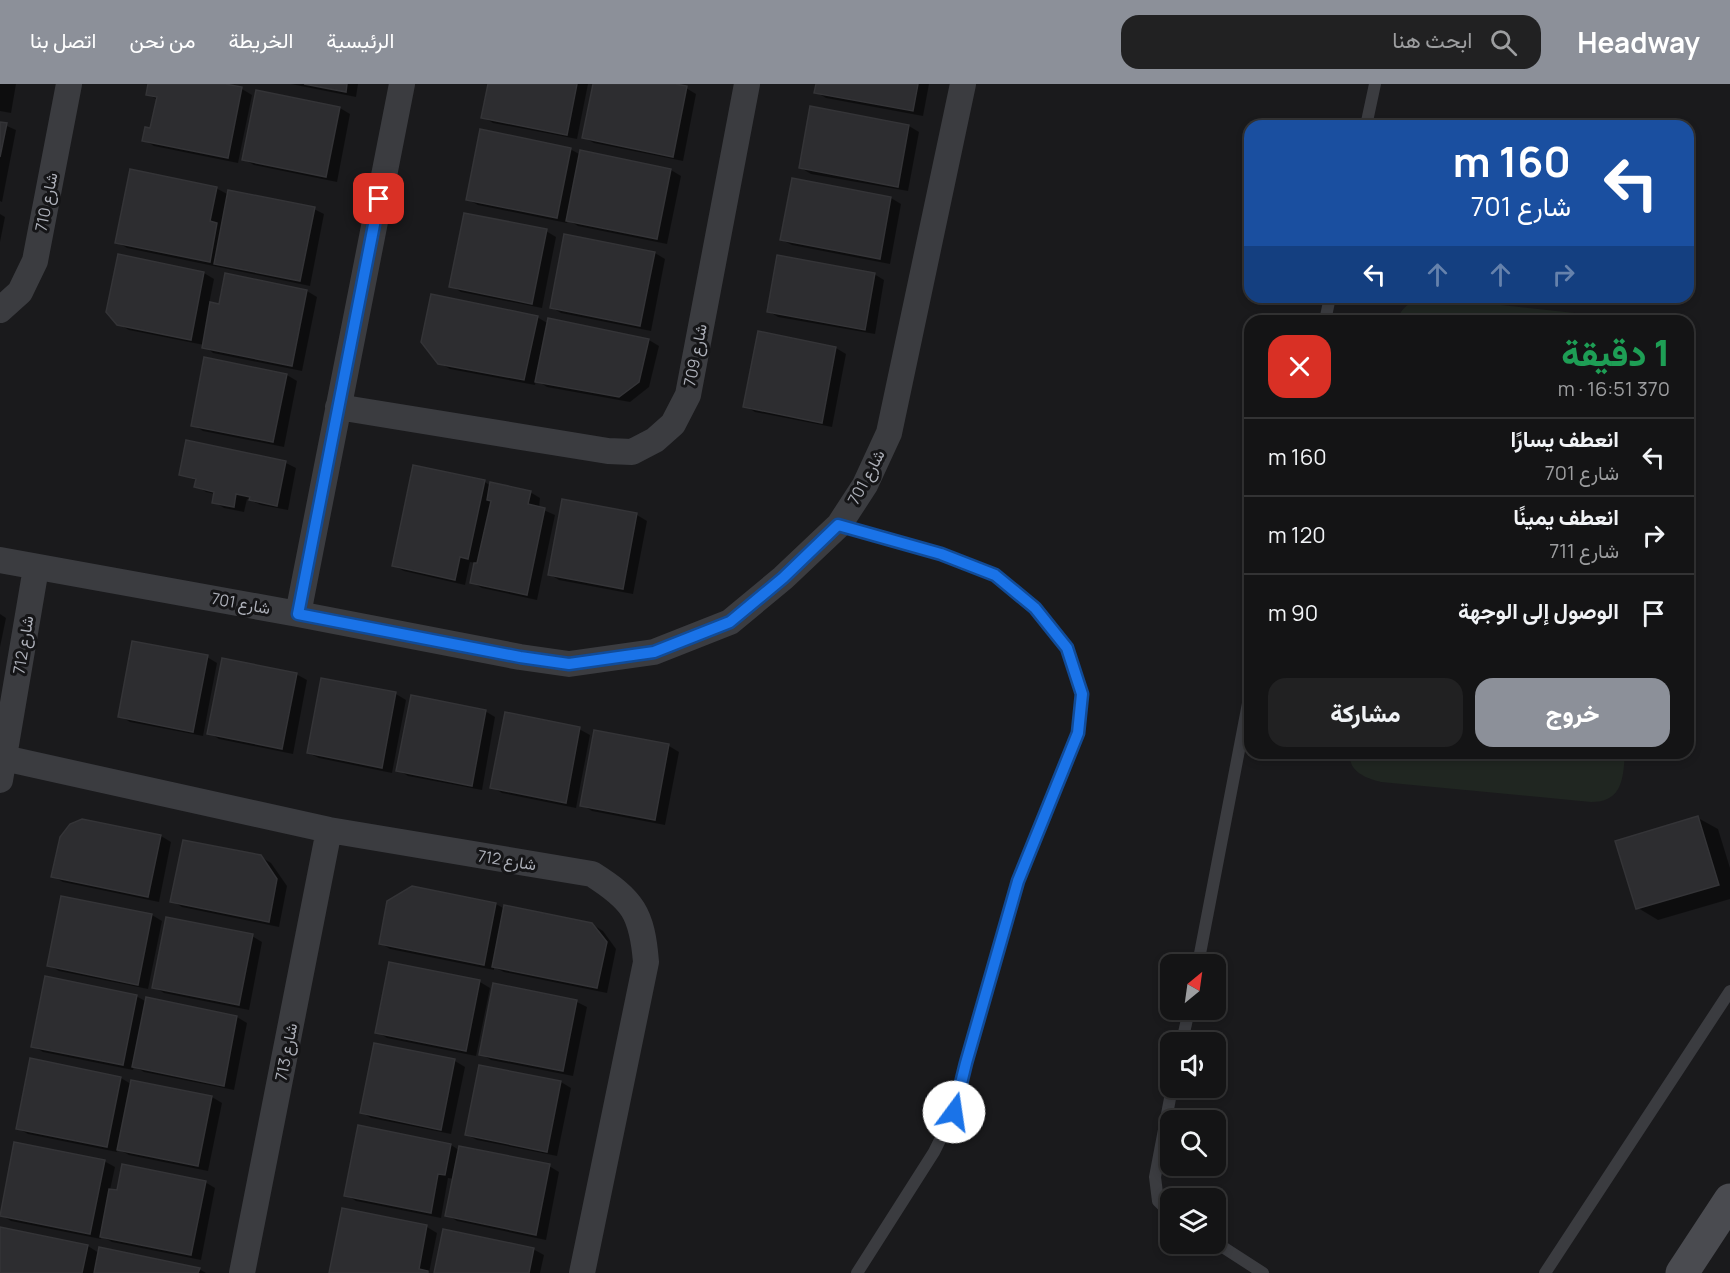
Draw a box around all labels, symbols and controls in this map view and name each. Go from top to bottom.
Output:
search box [1121,15,1541,69]
text: Headway [1577,23,1700,61]
text: ابحث هنا [1392,25,1472,55]
text: اتصل بنا [30,26,96,54]
text: من نحن [129,26,195,54]
text: الخريطة [228,26,293,54]
text: الرئيسية [326,26,394,54]
icon: search [1487,26,1520,59]
text: 160 m [1453,132,1571,190]
icon: left [1592,144,1670,222]
street label: شارع 710 [30,171,63,233]
pin [353,173,404,224]
icon: arrive [362,182,395,215]
text: شارع 701 [1471,187,1571,224]
icon: left [1358,258,1391,291]
icon: ahead [1421,258,1454,291]
icon: ahead [1484,258,1517,291]
icon: right [1547,258,1580,291]
street label: شارع 709 [678,322,713,388]
text: 1 دقيقة [1561,328,1670,377]
button: close [1268,335,1331,398]
text: 370 m · 16:51 [1558,375,1670,402]
text: انعطف يسارًا [1510,424,1619,454]
icon: left [1637,441,1670,474]
text: 160 m [1268,442,1327,472]
street label: شارع 701 [842,446,891,509]
text: شارع 701 [1545,459,1619,486]
text: انعطف يمينًا [1513,502,1619,532]
icon: right [1637,519,1670,552]
text: 120 m [1268,520,1326,550]
text: شارع 711 [1549,537,1619,564]
street label: شارع 701 [210,587,272,620]
text: الوصول إلى الوجهة [1458,596,1619,626]
icon: arrive [1637,597,1670,630]
text: 90 m [1268,598,1318,628]
street label: شارع 712 [8,614,39,676]
button: مشاركة [1268,678,1463,747]
button: خروج [1475,678,1670,747]
street label: شارع 712 [476,845,538,876]
north arrow [1160,954,1226,1020]
map controls [1160,954,1226,1254]
street label: شارع 713 [270,1021,303,1083]
button: sound [1160,1032,1226,1098]
position arrow [922,1080,986,1144]
button: search [1160,1110,1226,1176]
button: layers [1160,1188,1226,1254]

